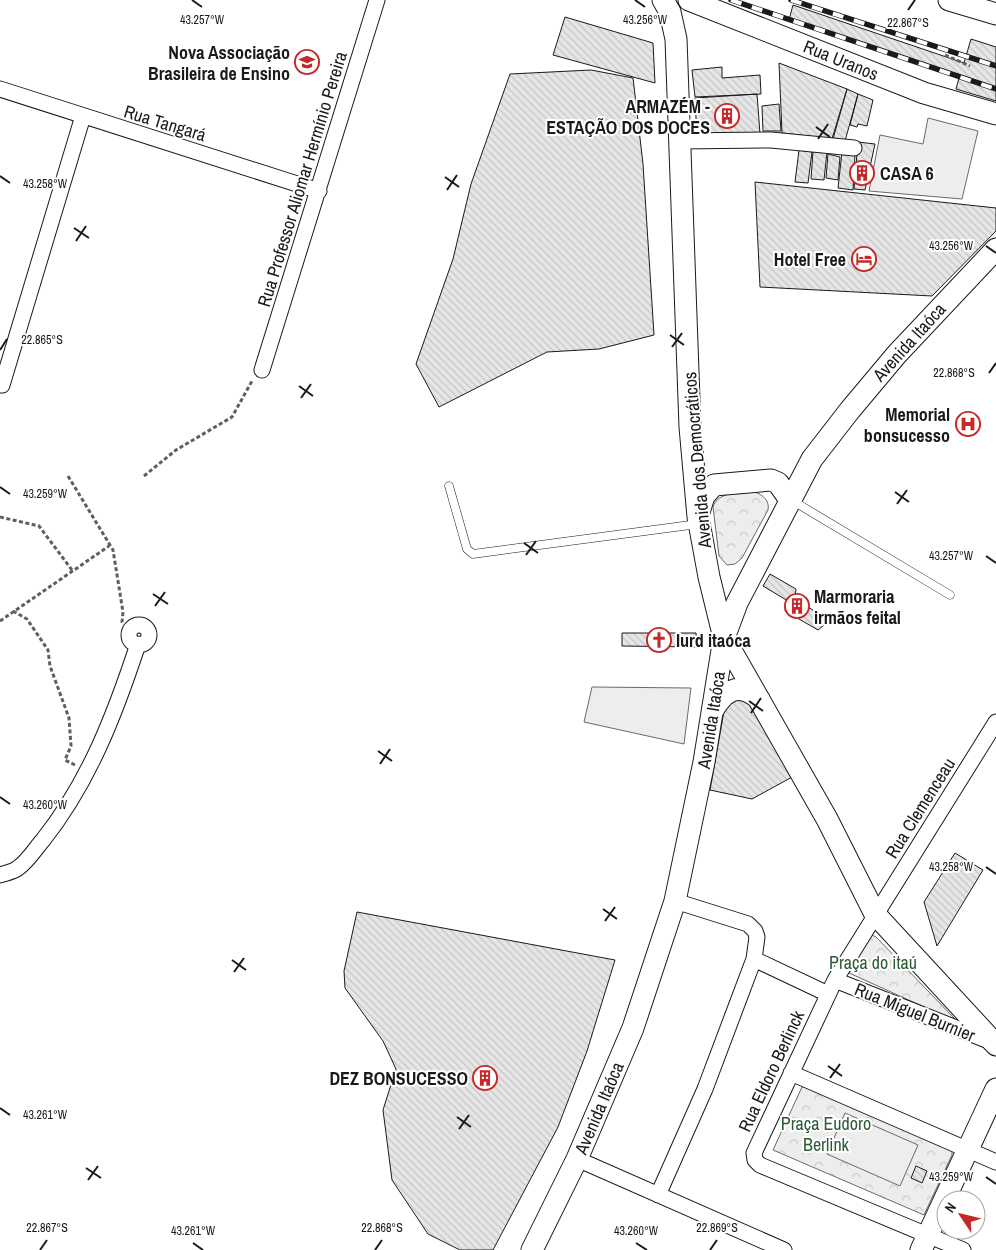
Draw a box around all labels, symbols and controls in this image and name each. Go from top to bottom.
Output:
text: 43.257°W [180,12,225,28]
text: 43.256°W [623,12,668,28]
text: 22.867°S [887,15,929,31]
street label: Rua Uranos [800,34,882,86]
place label: Nova Associação Brasileira de Ensino [148,40,290,86]
street label: Rua Professor Aliomar Hermínio Pereira [251,48,353,310]
school or university icon: Nova Associação Brasileira de Ensino [294,49,320,75]
place label: ARMAZÉM - ESTAÇÃO DOS DOCES [546,94,710,140]
street label: Rua Tangará [121,99,209,147]
building icon: ARMAZÉM - ESTAÇÃO DOS DOCES [714,103,740,129]
building icon: CASA 6 [849,160,875,186]
place label: CASA 6 [880,161,934,186]
text: 43.258°W [23,176,68,192]
text: 43.256°W [929,238,974,254]
hotel icon: Hotel Free [851,246,877,272]
place label: Hotel Free [774,247,846,272]
street label: Avenida Itaóca [866,297,951,388]
text: 22.865°S [21,332,63,348]
text: 22.868°S [933,365,975,381]
street label: Avenida dos Democráticos [677,371,717,550]
place label: Memorial bonsucesso [864,402,950,448]
hospital icon: Memorial bonsucesso [955,411,981,437]
text: 43.259°W [23,486,68,502]
text: 43.257°W [929,548,974,564]
place label: Marmoraria irmãos feital [814,584,901,630]
building icon: Marmoraria irmãos feital [784,593,810,619]
church icon: Iurd itaóca [646,627,672,653]
place label: Iurd itaóca [676,628,751,653]
street label: Avenida Itaóca [691,670,731,771]
street label: Rua Clemenceau [879,753,961,863]
text: 43.260°W [23,797,68,813]
text: 43.258°W [929,859,974,875]
park label: Praça do itaú [829,950,917,975]
street label: Rua Miguel Burnier [851,976,979,1048]
street label: Rua Eldoro Berlinck [732,1006,810,1136]
street label: Avenida Itaóca [568,1058,630,1159]
building icon: DEZ BONSUCESSO [472,1065,498,1091]
place label: DEZ BONSUCESSO [329,1066,468,1091]
text: 43.261°W [23,1107,68,1123]
park label: Praça Eudoro Berlink [781,1111,871,1157]
text: 43.259°W [929,1169,974,1185]
north arrow [936,1190,986,1240]
text: N [941,1199,960,1216]
text: 22.867°S [26,1220,68,1236]
text: 22.868°S [361,1220,403,1236]
text: 22.869°S [696,1220,738,1236]
text: 43.261°W [171,1223,216,1239]
text: 43.260°W [614,1223,659,1239]

